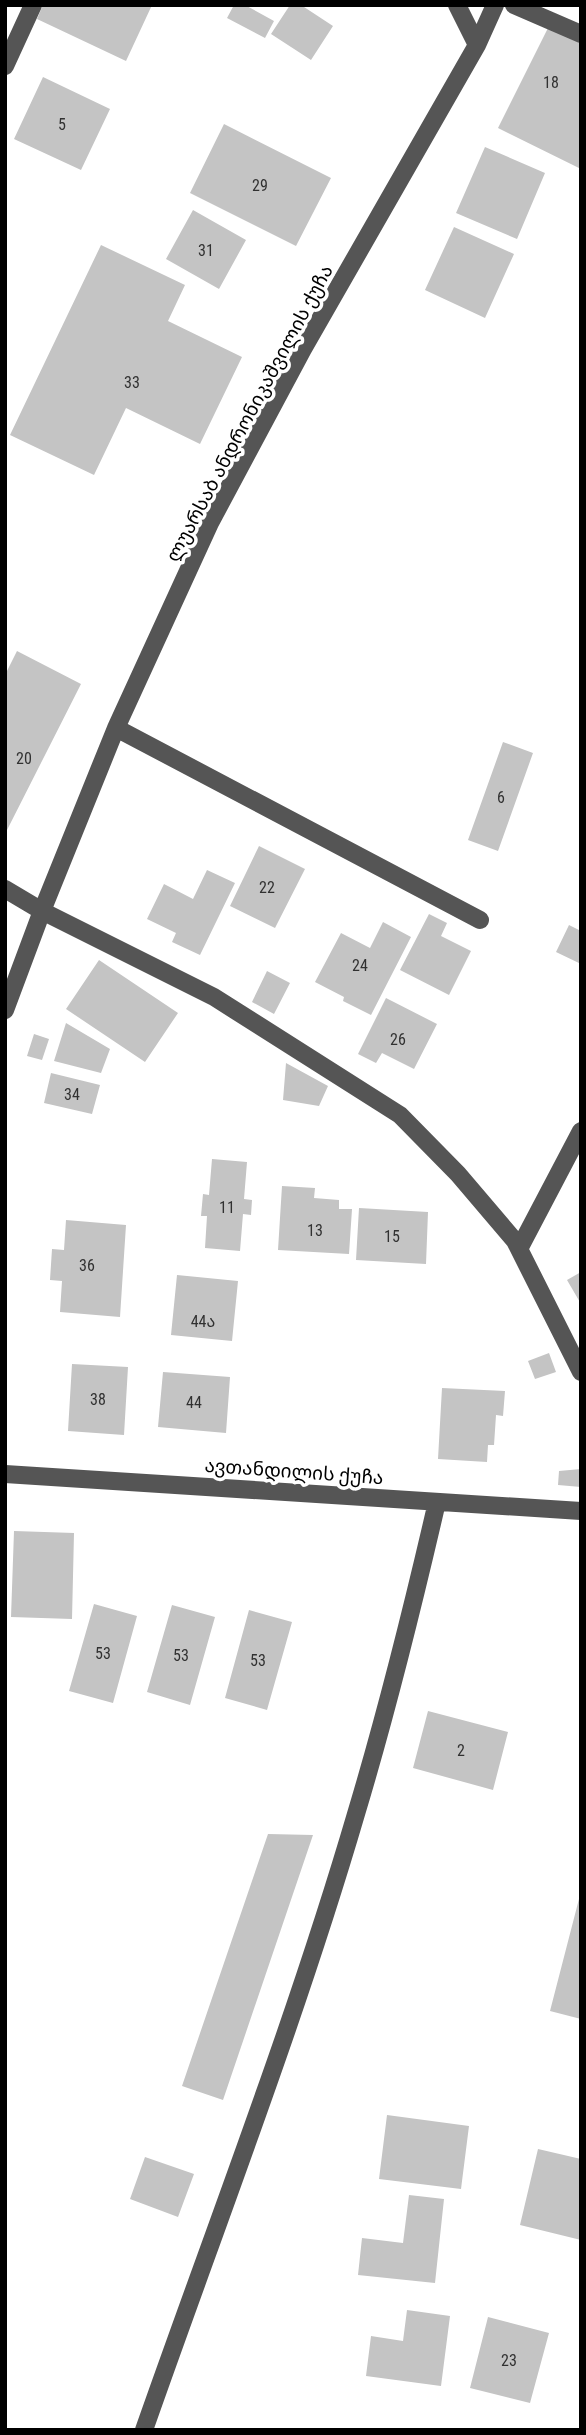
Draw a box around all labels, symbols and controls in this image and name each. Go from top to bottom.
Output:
house number: 18 [543,73,559,92]
house number: 5 [58,115,66,134]
house number: 29 [252,176,268,195]
house number: 31 [198,241,214,260]
street label: ლუარსაბ ანდრონიკაშვილის ქუჩა [161,261,339,566]
house number: 33 [124,373,140,392]
house number: 20 [16,749,32,768]
house number: 6 [497,788,505,807]
house number: 22 [259,878,275,897]
house number: 24 [352,956,368,975]
house number: 26 [390,1030,406,1049]
house number: 34 [64,1085,80,1104]
house number: 11 [219,1198,235,1217]
house number: 13 [307,1221,323,1240]
house number: 15 [384,1227,400,1246]
house number: 36 [79,1256,95,1275]
house number: 44ა [191,1312,215,1331]
house number: 38 [90,1390,106,1409]
house number: 44 [186,1393,202,1412]
street label: ავთანდილის ქუჩა [204,1454,384,1490]
house number: 53 [95,1644,111,1663]
house number: 53 [173,1646,189,1665]
house number: 53 [250,1651,266,1670]
house number: 2 [457,1741,465,1760]
house number: 23 [501,2351,517,2370]

